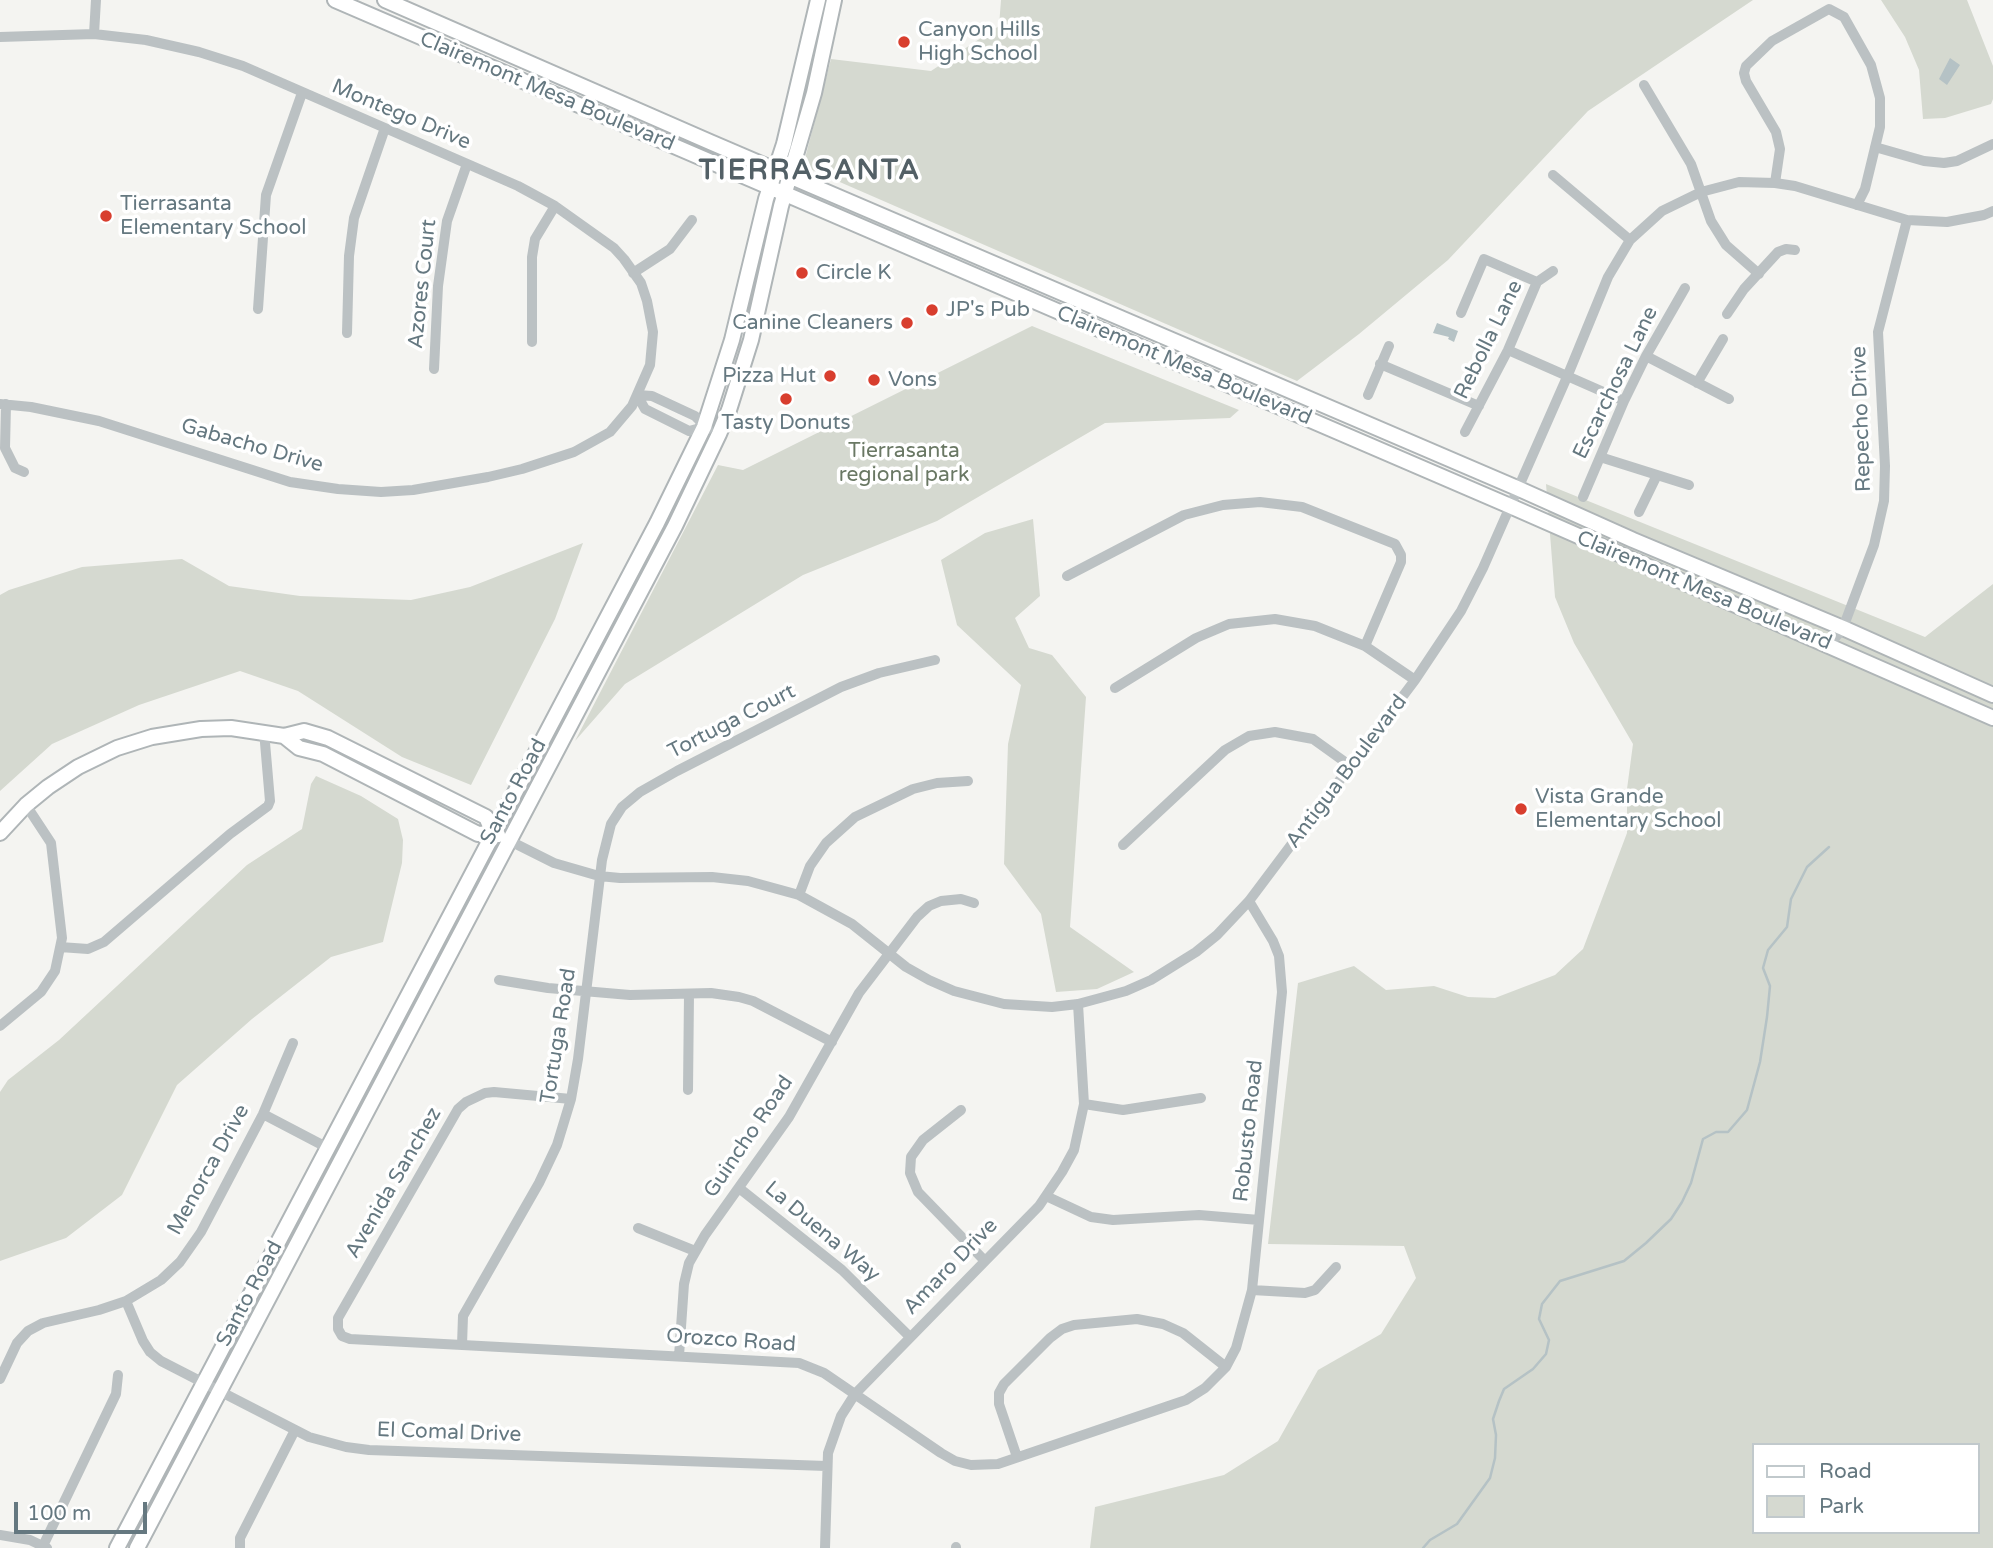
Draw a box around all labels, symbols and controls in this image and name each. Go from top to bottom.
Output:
place label: Canyon Hills High School [918,17,1041,67]
street label: Clairemont Mesa Boulevard [416,27,678,157]
marker: Canyon Hills High School [896,34,912,50]
street label: Montego Drive [328,74,474,156]
district label: TIERRASANTA [700,155,920,189]
place label: Tierrasanta Elementary School [120,191,307,241]
marker: Tierrasanta Elementary School [98,208,114,224]
street label: Azores Court [404,218,442,350]
place label: Circle K [816,260,891,286]
marker: Circle K [794,265,810,281]
street label: Rebolla Lane [1449,276,1529,404]
place label: JP's Pub [946,297,1030,323]
street label: Clairemont Mesa Boulevard [1053,301,1315,431]
marker: JP's Pub [924,302,940,318]
street label: Escarchosa Lane [1568,303,1664,463]
place label: Canine Cleaners [732,310,893,336]
marker: Canine Cleaners [899,315,915,331]
street label: Repecho Drive [1847,346,1877,492]
place label: Pizza Hut [722,363,816,389]
place label: Vons [888,367,937,393]
marker: Pizza Hut [822,368,838,384]
marker: Vons [866,372,882,388]
marker: Tasty Donuts [778,391,794,407]
place label: Tasty Donuts [721,410,851,436]
street label: Gabacho Drive [178,414,326,478]
park label: Tierrasanta regional park [839,438,969,488]
street label: Clairemont Mesa Boulevard [1573,526,1835,656]
street label: Tortuga Court [664,679,800,765]
street label: Antigua Boulevard [1281,690,1413,854]
street label: Santo Road [476,735,552,849]
place label: Vista Grande Elementary School [1535,784,1722,834]
marker: Vista Grande Elementary School [1513,801,1529,817]
street label: Tortuga Road [536,967,582,1105]
street label: Robusto Road [1229,1059,1269,1203]
street label: Guincho Road [699,1071,799,1203]
street label: Menorca Drive [163,1100,255,1240]
street label: Avenida Sanchez [341,1103,447,1263]
street label: La Duena Way [759,1176,885,1288]
street label: Amaro Drive [899,1214,1003,1320]
street label: Santo Road [212,1237,288,1351]
street label: Orozco Road [665,1324,797,1358]
street label: El Comal Drive [376,1418,522,1448]
legend [1752,1443,1979,1534]
text: Road [1819,1459,1872,1484]
scale bar [18,1488,150,1532]
text: Park [1819,1494,1864,1519]
text: 100 m [27,1501,91,1526]

